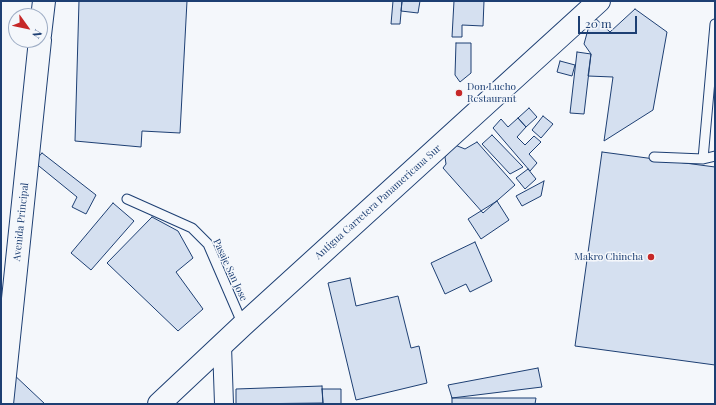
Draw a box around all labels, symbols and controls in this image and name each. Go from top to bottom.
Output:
north arrow [8,8,48,48]
scale bar [580,8,639,34]
text: 20 m [585,15,612,31]
text: N [29,27,46,42]
place label: Don Lucho Restaurant [467,81,516,104]
marker: Don Lucho Restaurant [454,88,464,98]
street label: Antigua Carretera Panamericana Sur [313,142,443,262]
street label: Avenida Principal [11,182,31,262]
street label: Pasaje San Jose [210,237,250,303]
place label: Makro Chincha [574,251,643,263]
marker: Makro Chincha [646,252,656,262]

